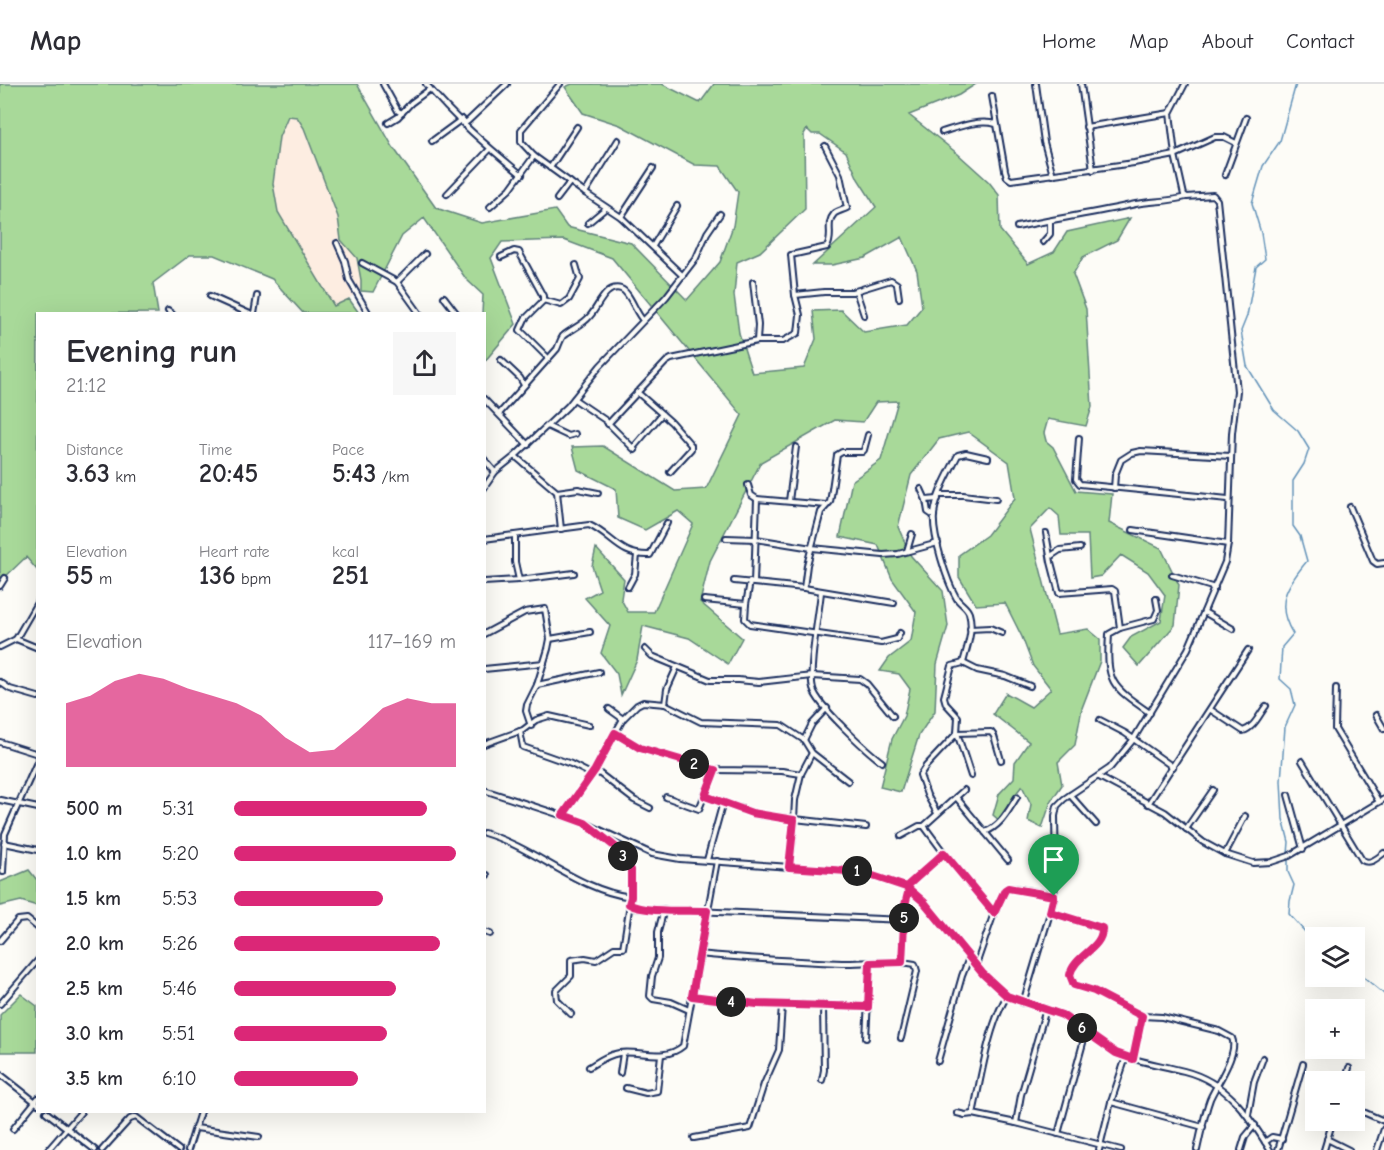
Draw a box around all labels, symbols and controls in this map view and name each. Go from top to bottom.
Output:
text: Map [30,25,81,57]
text: Home [1042,29,1096,53]
text: Map [1129,29,1169,53]
text: About [1202,29,1253,53]
text: Contact [1286,29,1354,53]
text: Evening run [66,332,237,370]
button: share [393,332,456,395]
text: 21:12 [66,374,106,397]
text: Distance [66,441,123,459]
text: Time [199,441,232,459]
text: Pace [332,441,364,459]
text: 3.63 [66,459,110,489]
text: 20:45 [199,459,258,489]
text: 5:43 [332,459,376,489]
text: km [110,468,136,486]
text: /km [376,468,410,486]
text: Elevation [66,543,127,561]
text: Heart rate [199,543,270,561]
text: kcal [332,543,359,561]
text: 55 [66,561,94,591]
text: 136 [199,561,236,591]
text: 251 [332,561,369,591]
text: m [94,570,112,588]
text: bpm [236,570,271,588]
text: Elevation [66,630,143,653]
text: 117–169 m [368,630,456,653]
pin: 2 [679,749,709,779]
text: 2 [690,755,698,773]
text: 500 m [66,797,123,820]
text: 5:31 [162,797,195,820]
pin [1028,834,1079,896]
pin: 3 [608,841,638,871]
text: 1.0 km [66,842,122,865]
text: 5:20 [162,842,199,865]
icon: arrive [1037,843,1070,876]
text: 3 [619,847,627,865]
pin: 1 [842,856,872,886]
text: 1 [854,862,860,880]
text: 1.5 km [66,887,121,910]
text: 5:53 [162,887,197,910]
pin: 5 [889,903,919,933]
text: 5 [900,909,908,927]
map controls [1305,927,1365,1131]
button: layers [1305,927,1365,987]
text: 2.0 km [66,932,124,955]
text: 5:26 [162,932,198,955]
text: 2.5 km [66,977,123,1000]
text: 5:46 [162,977,197,1000]
pin: 4 [716,987,746,1017]
text: 4 [727,993,735,1011]
button: + [1305,999,1365,1059]
pin: 6 [1067,1013,1097,1043]
text: 6 [1078,1019,1086,1037]
text: 3.0 km [66,1022,124,1045]
text: 5:51 [162,1022,195,1045]
text: 3.5 km [66,1067,123,1090]
text: 6:10 [162,1067,197,1090]
button: − [1305,1071,1365,1131]

